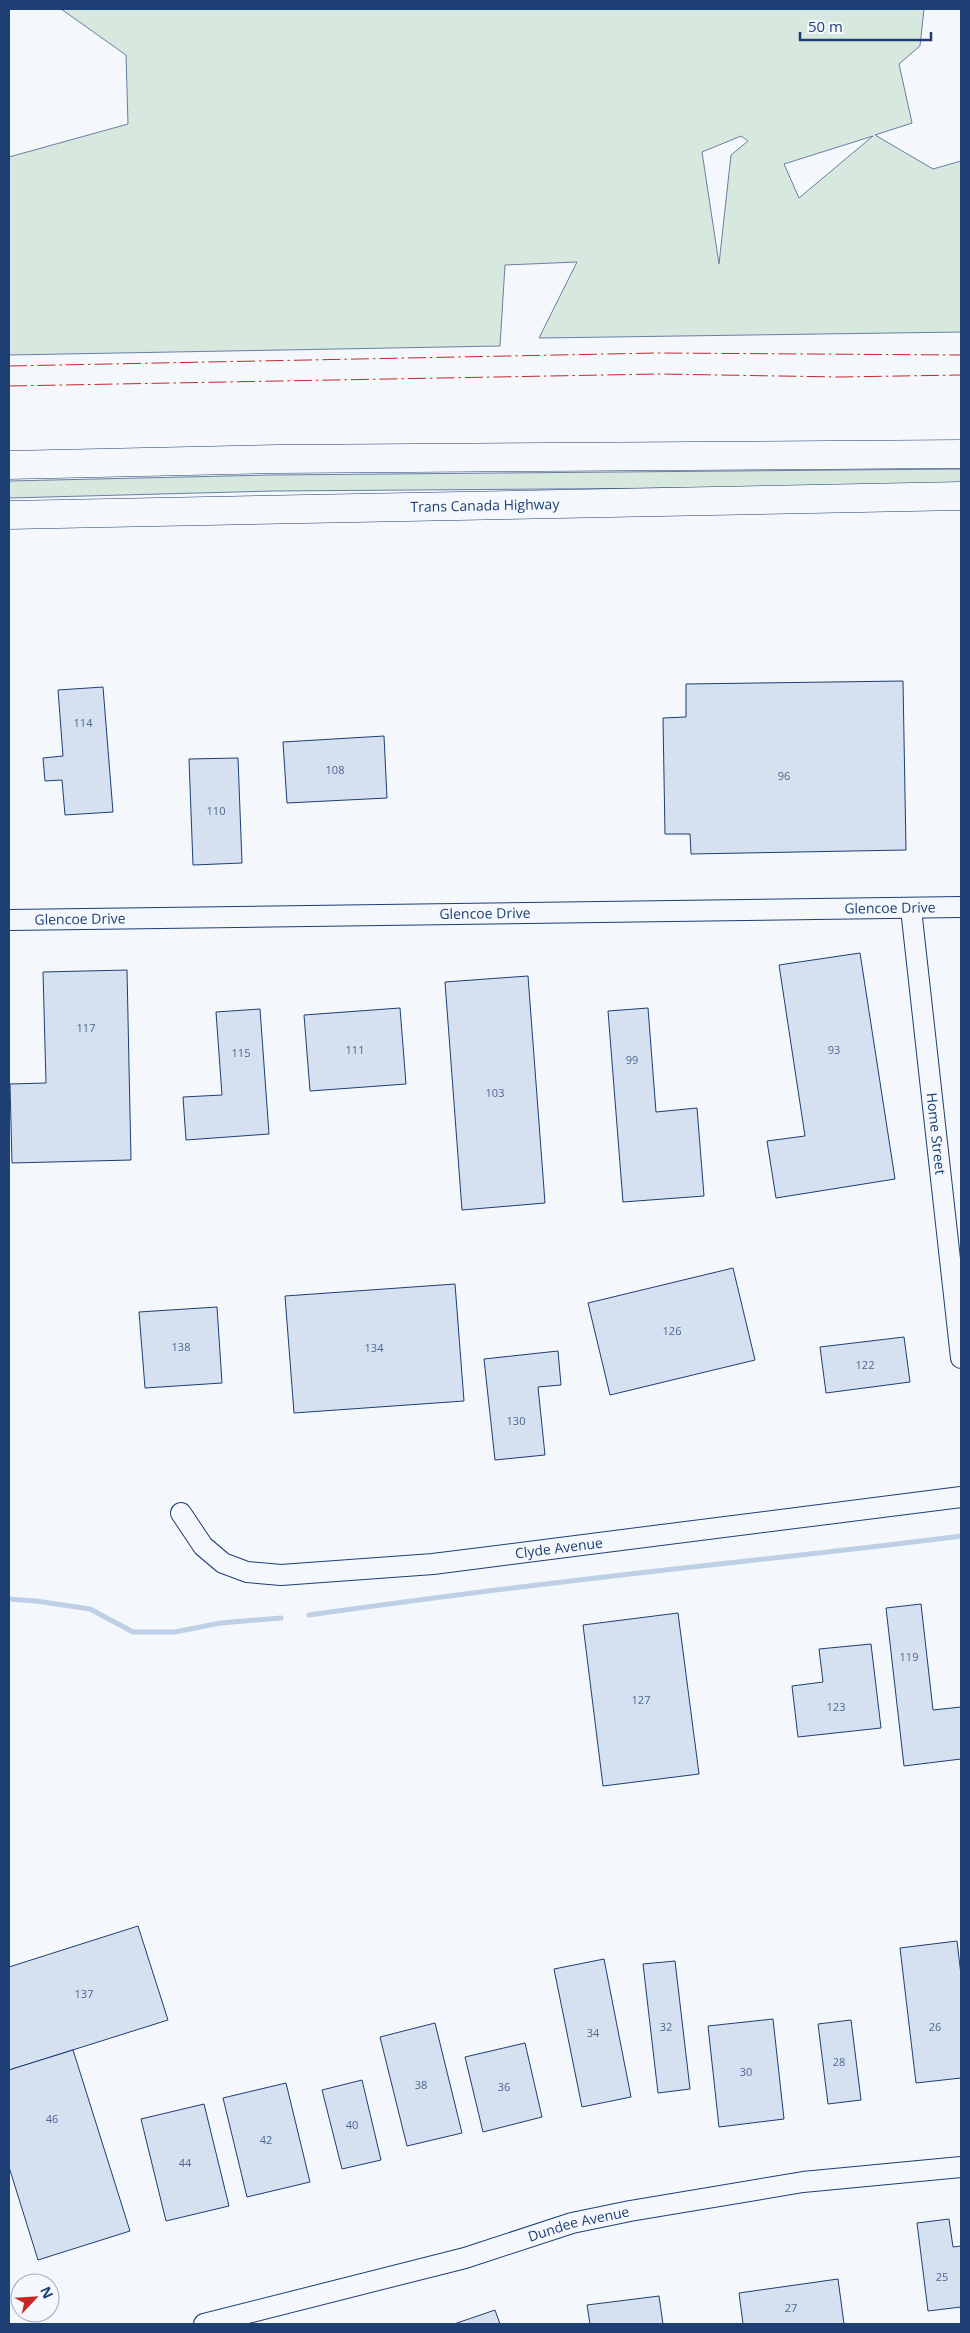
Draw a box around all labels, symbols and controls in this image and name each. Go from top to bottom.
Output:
scale bar [800,10,931,42]
text: 50 m [808,16,843,36]
street label: Trans Canada Highway [410,494,560,516]
house number: 114 [74,715,93,730]
house number: 108 [326,762,344,777]
house number: 96 [778,768,790,783]
house number: 110 [207,803,225,818]
street label: Glencoe Drive [844,897,936,918]
street label: Glencoe Drive [439,903,531,923]
street label: Glencoe Drive [34,908,126,929]
house number: 117 [77,1020,95,1035]
house number: 111 [346,1042,364,1057]
house number: 93 [828,1042,840,1057]
house number: 115 [232,1045,250,1060]
house number: 99 [626,1052,638,1067]
house number: 103 [486,1085,504,1100]
street label: Home Street [923,1092,951,1176]
house number: 126 [663,1323,681,1338]
house number: 138 [172,1339,190,1354]
house number: 134 [365,1340,384,1355]
house number: 122 [856,1357,874,1372]
house number: 130 [507,1413,525,1428]
street label: Clyde Avenue [514,1533,604,1563]
house number: 119 [900,1649,918,1664]
house number: 127 [632,1692,650,1707]
house number: 123 [827,1699,845,1714]
house number: 137 [75,1986,93,2001]
house number: 32 [660,2019,672,2034]
house number: 26 [929,2019,941,2034]
house number: 34 [587,2025,600,2040]
house number: 28 [833,2054,845,2069]
house number: 30 [740,2064,752,2079]
house number: 38 [415,2077,427,2092]
house number: 36 [498,2079,510,2094]
house number: 46 [46,2111,58,2126]
house number: 40 [346,2117,358,2132]
house number: 42 [260,2132,272,2147]
house number: 44 [179,2155,192,2170]
street label: Dundee Avenue [525,2201,631,2246]
house number: 25 [936,2269,948,2284]
north arrow [10,2273,60,2323]
text: N [36,2283,58,2301]
house number: 27 [785,2300,797,2315]

